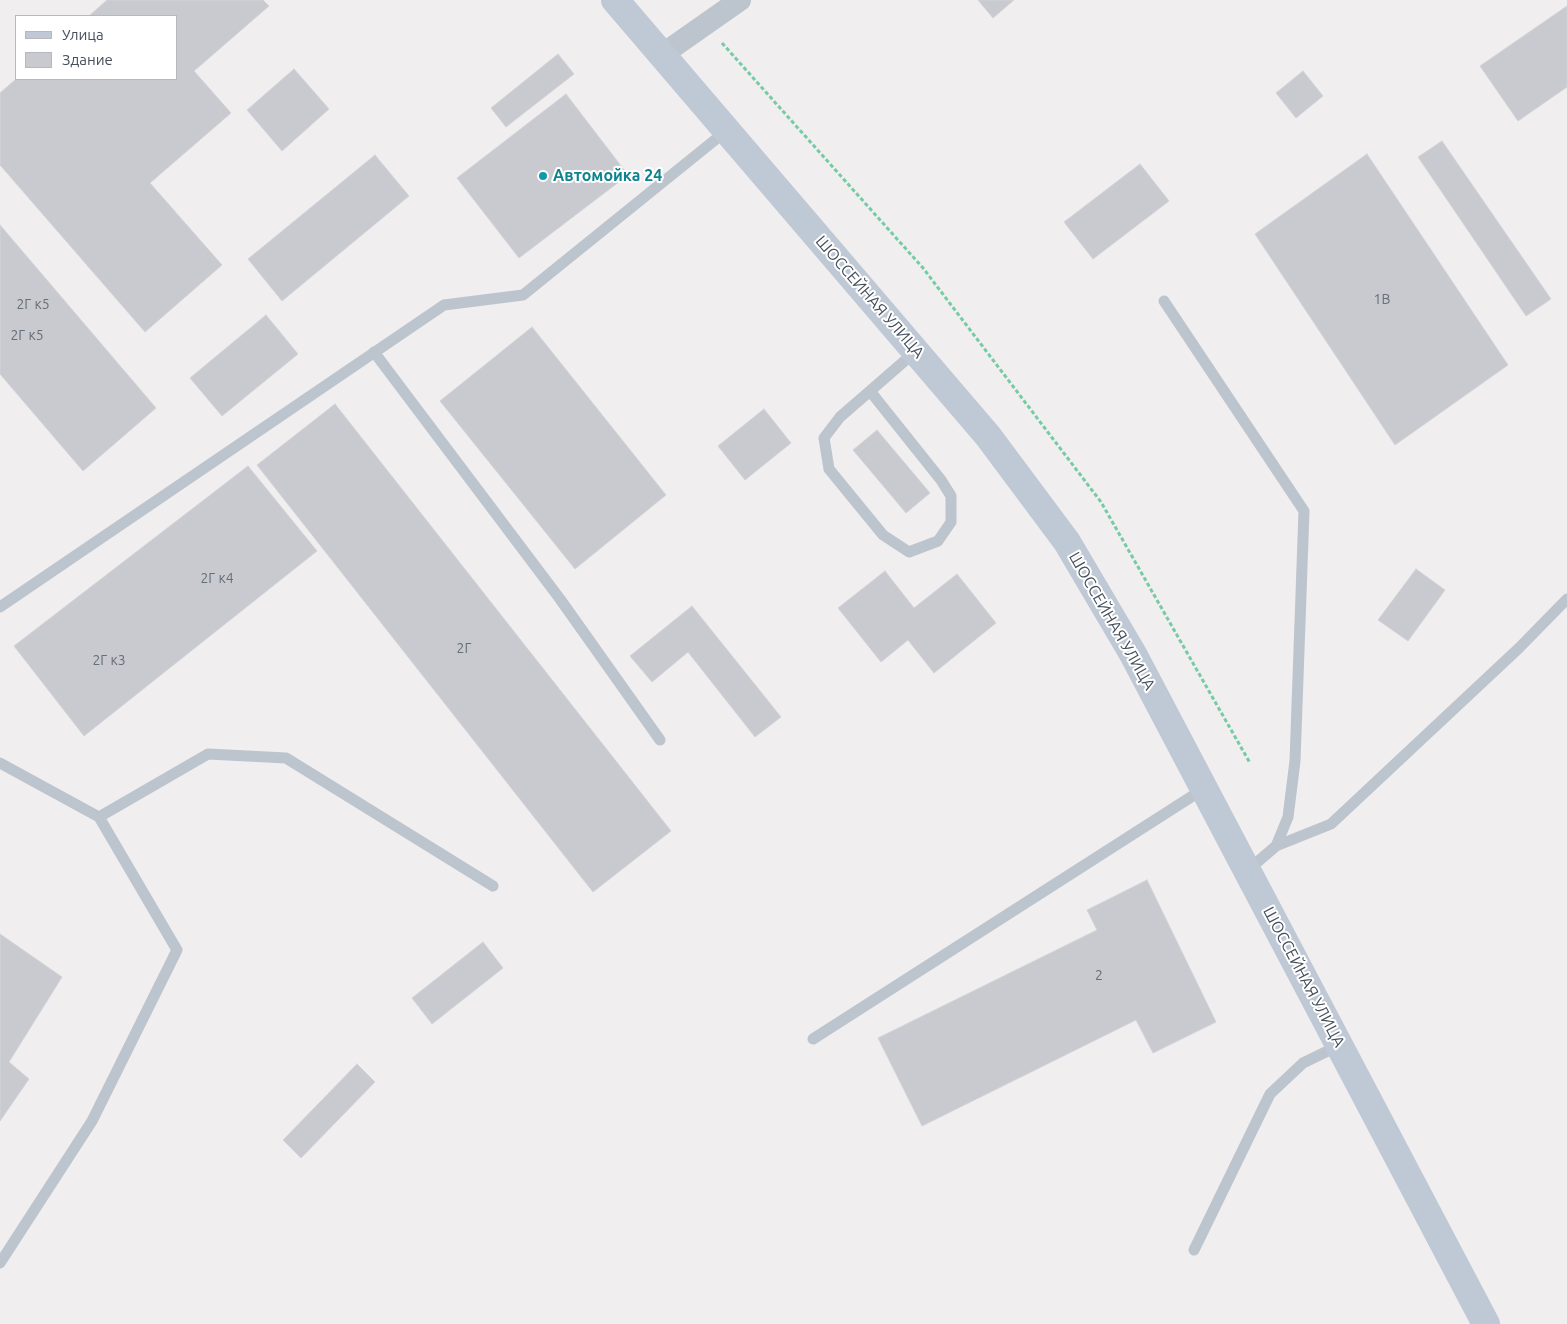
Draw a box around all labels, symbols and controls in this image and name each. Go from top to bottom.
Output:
legend [15,15,178,80]
text: Улица [62,26,104,43]
text: Здание [62,51,113,68]
place label: Автомойка 24 [553,166,662,186]
marker: Автомойка 24 [537,170,549,182]
street label: ШОССЕЙНАЯ УЛИЦА [812,232,928,362]
house number: 1В [1374,291,1390,307]
house number: 2Г к5 [16,296,50,312]
house number: 2Г к5 [10,327,44,343]
street label: ШОССЕЙНАЯ УЛИЦА [1065,549,1159,693]
house number: 2Г к4 [200,570,234,586]
house number: 2Г [457,640,471,656]
house number: 2Г к3 [92,652,126,668]
street label: ШОССЕЙНАЯ УЛИЦА [1259,904,1349,1050]
house number: 2 [1095,967,1103,983]

